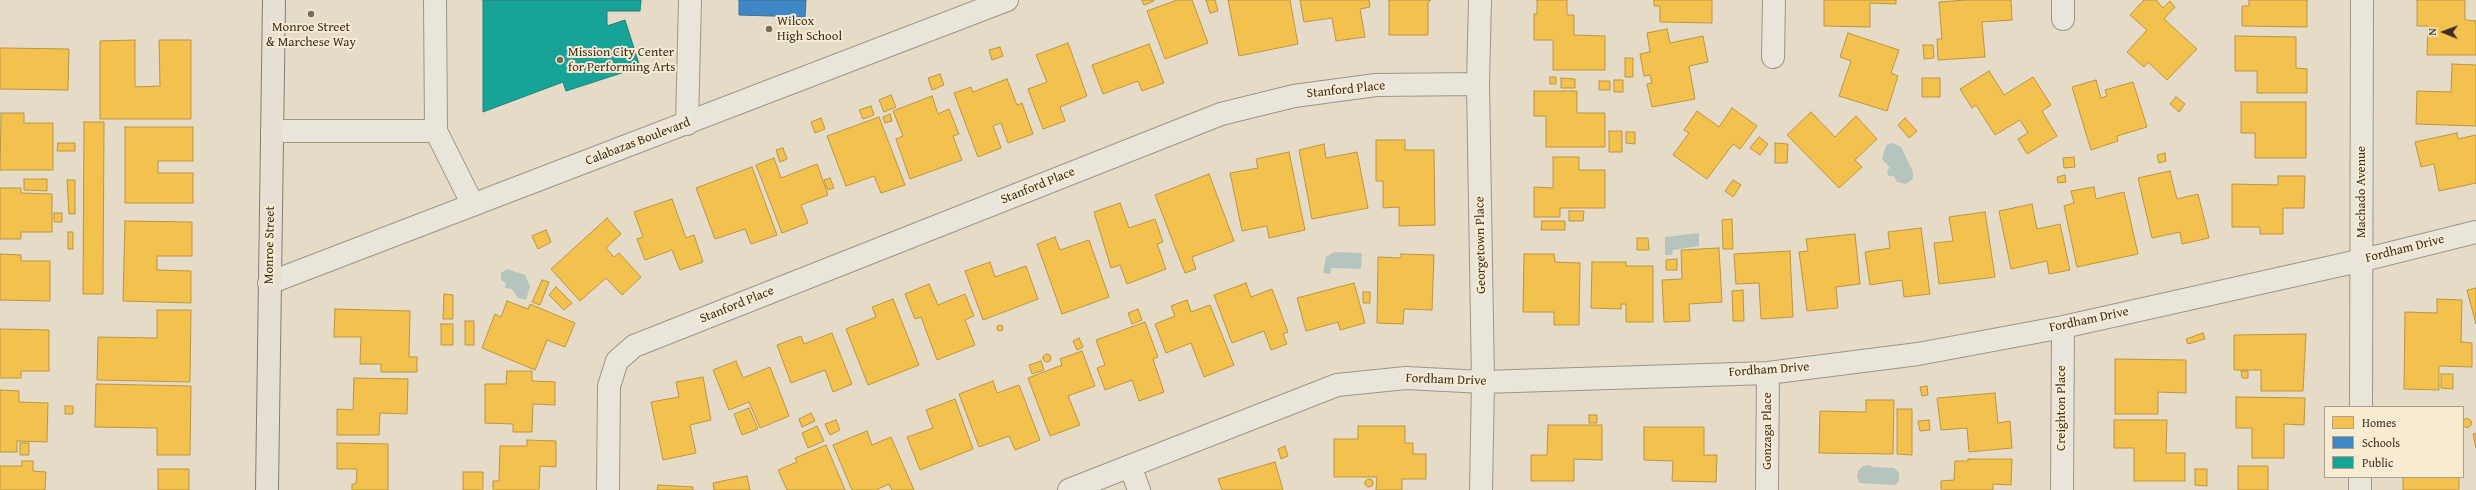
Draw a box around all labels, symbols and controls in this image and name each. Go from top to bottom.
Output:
marker: Monroe Street & Marchese Way [306,9,316,19]
north arrow [2424,12,2464,52]
place label: Wilcox High School [777,14,842,45]
place label: Monroe Street & Marchese Way [266,20,356,51]
marker: Wilcox High School [764,24,774,34]
text: N [2424,28,2440,36]
place label: Mission City Center for Performing Arts [568,45,676,76]
marker: Mission City Center for Performing Arts [555,55,565,65]
street label: Stanford Place [1306,78,1386,102]
street label: Calabazas Boulevard [583,115,693,169]
street label: Machado Avenue [2354,146,2370,238]
street label: Stanford Place [999,164,1077,208]
street label: Georgetown Place [1472,196,1490,294]
street label: Monroe Street [262,206,278,284]
street label: Fordham Drive [2364,232,2446,266]
street label: Stanford Place [698,283,776,327]
street label: Fordham Drive [2048,304,2130,336]
street label: Fordham Drive [1728,359,1810,381]
street label: Creighton Place [2054,365,2070,451]
street label: Fordham Drive [1405,371,1487,389]
street label: Gonzaga Place [1760,392,1776,470]
legend [2324,406,2464,478]
text: Homes [2362,414,2396,431]
text: Schools [2362,434,2400,451]
text: Public [2362,454,2393,471]

